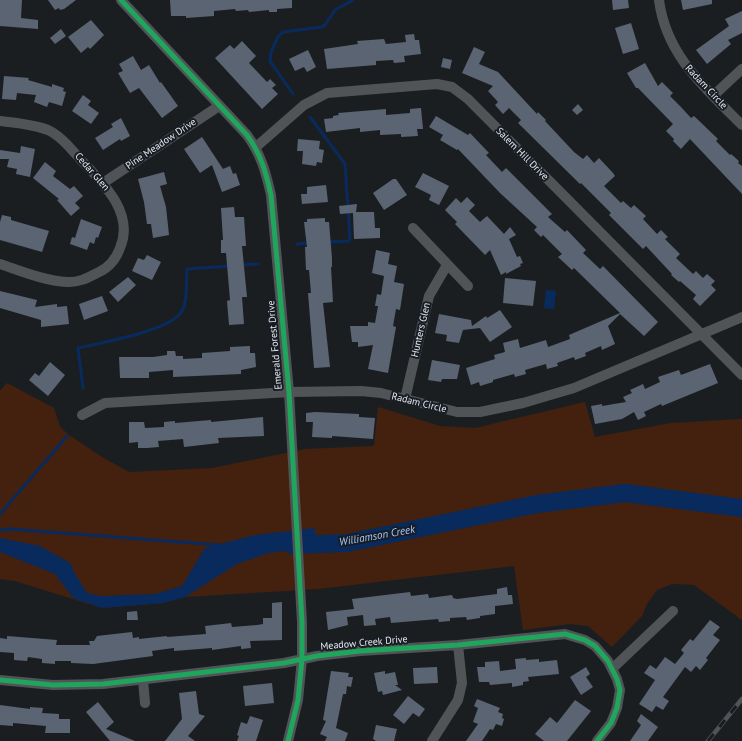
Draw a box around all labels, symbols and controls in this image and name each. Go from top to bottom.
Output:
street label: Radam Circle [682,62,730,112]
street label: Pine Meadow Drive [123,116,199,172]
street label: Salem Hill Drive [493,125,551,183]
street label: Cedar Glen [72,151,112,193]
street label: Emerald Forest Drive [265,300,285,390]
street label: Hunters Glen [409,301,433,359]
street label: Radam Circle [390,390,448,416]
water label: Williamson Creek [338,523,416,549]
street label: Meadow Creek Drive [320,633,408,653]

